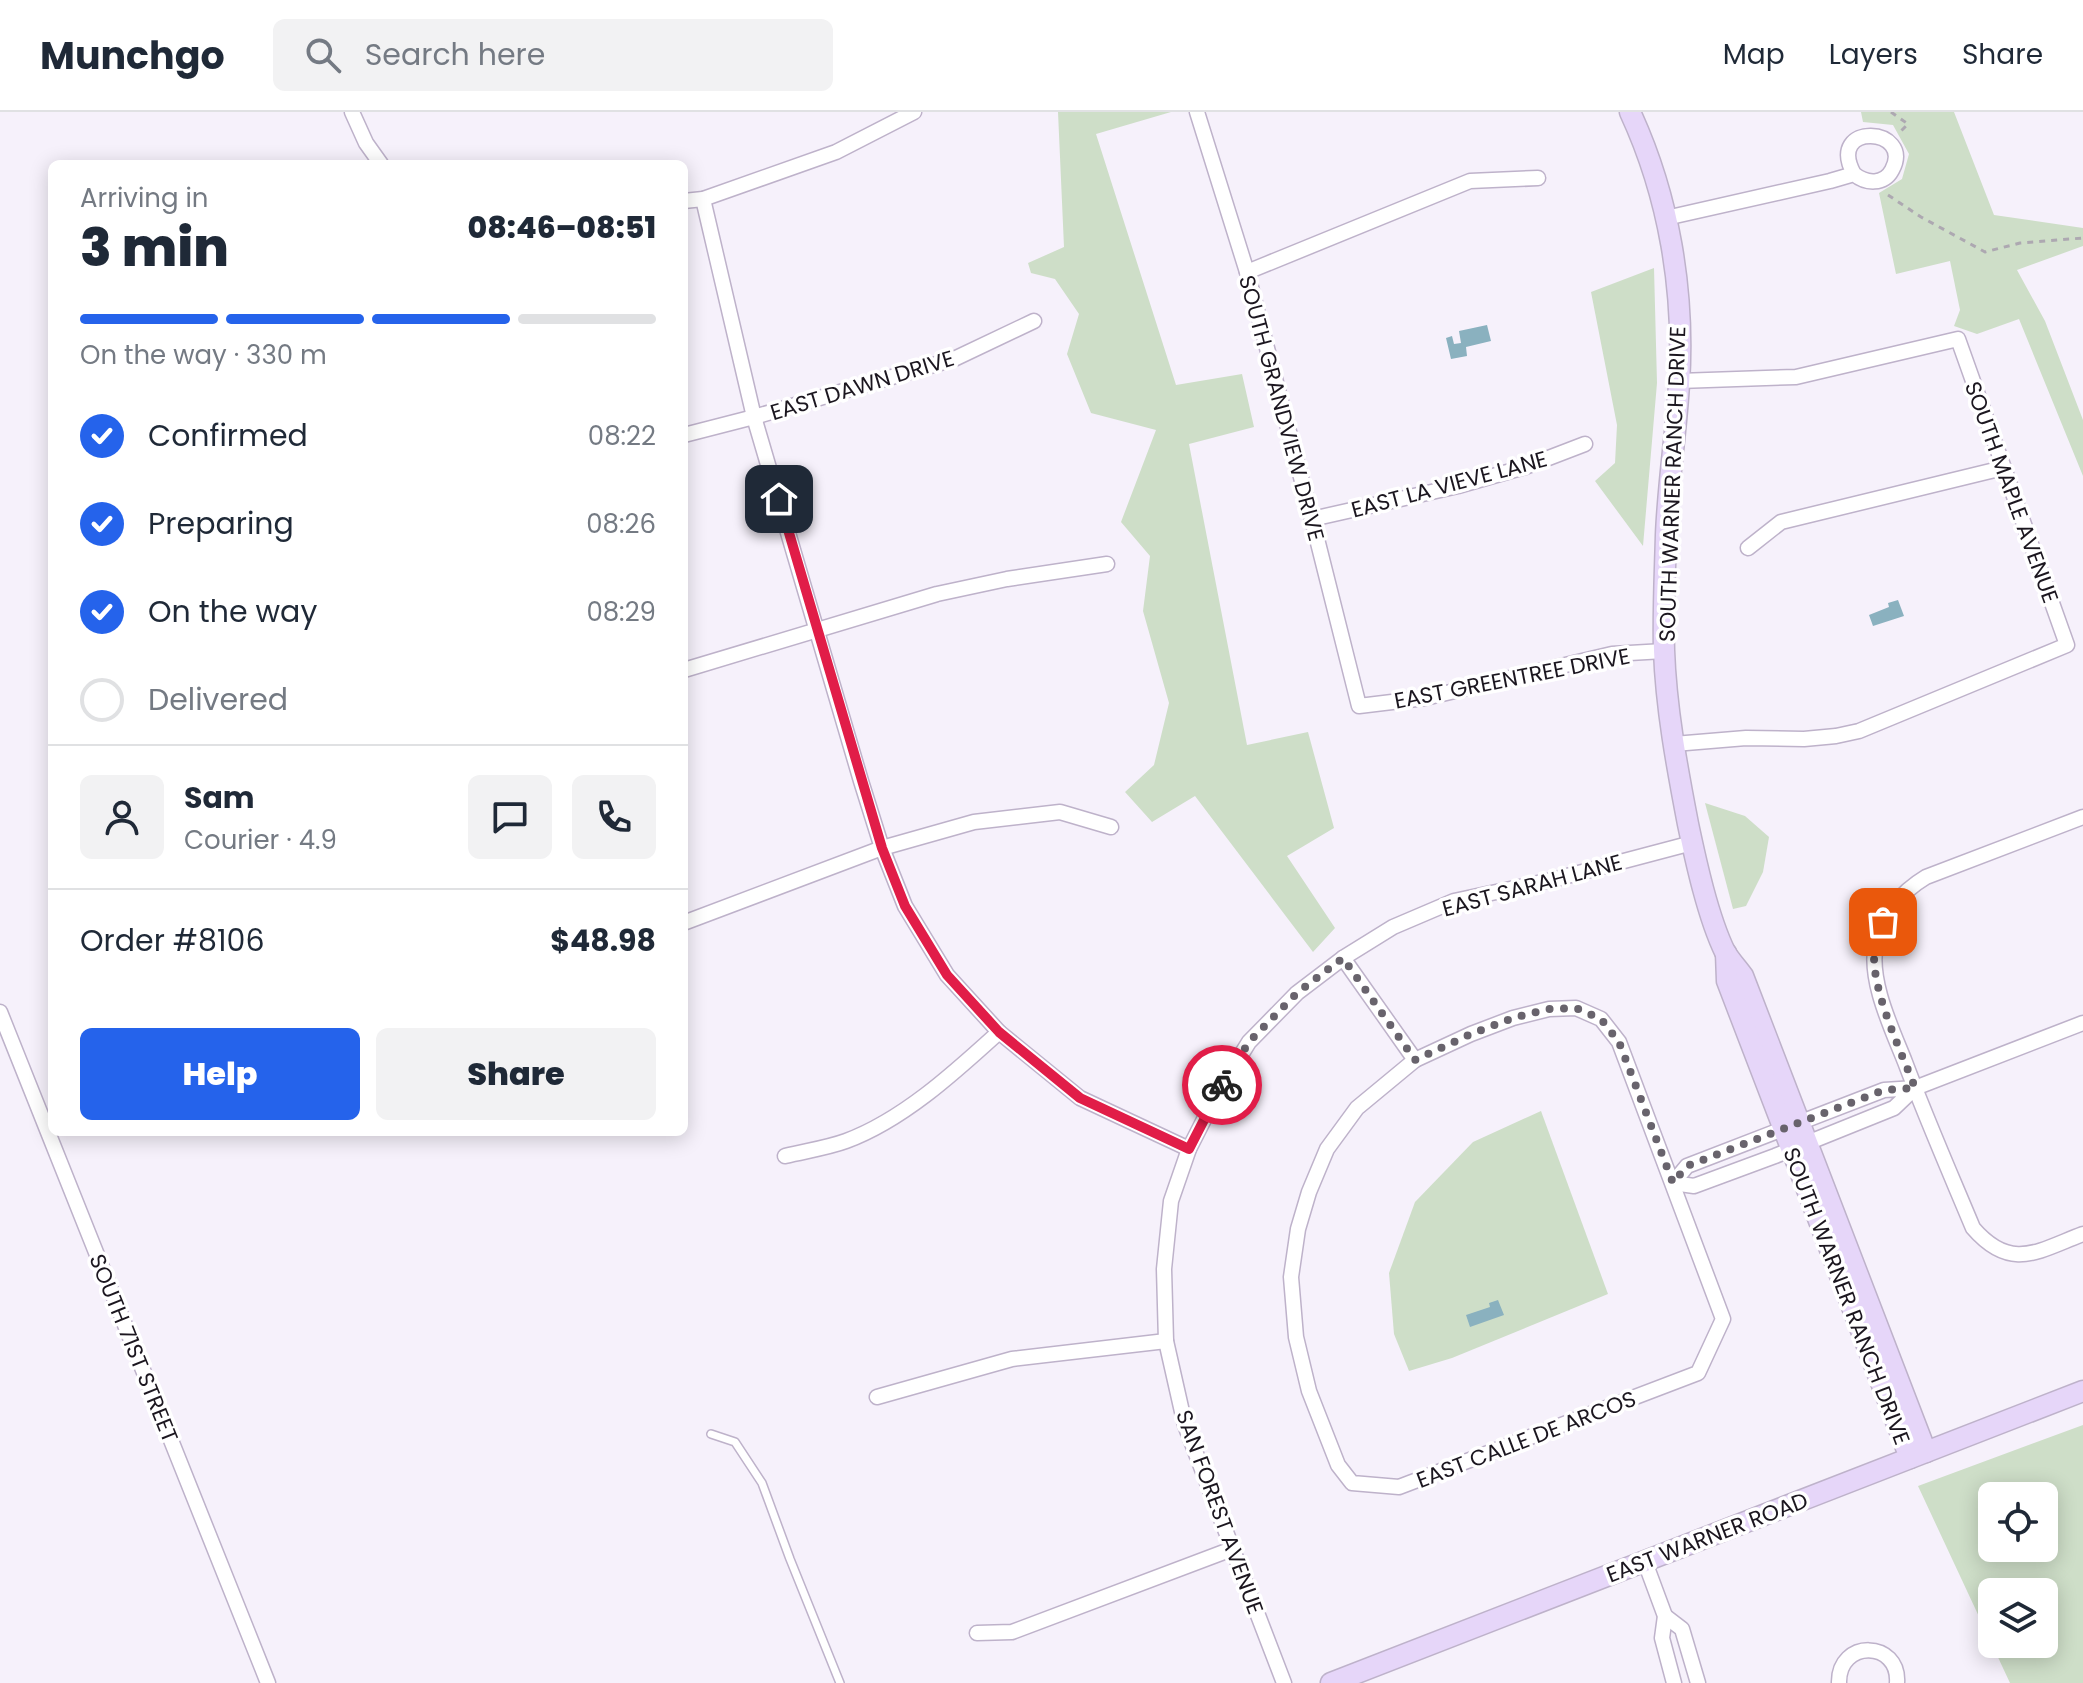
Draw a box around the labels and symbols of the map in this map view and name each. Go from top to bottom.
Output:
street label: SOUTH GRANDVIEW DRIVE [1231,272,1332,544]
street label: SOUTH WARNER RANCH DRIVE [1651,326,1694,642]
street label: EAST DAWN DRIVE [767,343,958,428]
street label: SOUTH MAPLE AVENUE [1957,377,2066,607]
street label: EAST LA VIEVE LANE [1348,443,1551,526]
pin [745,465,813,533]
street label: EAST GREENTREE DRIVE [1392,640,1633,717]
street label: EAST SARAH LANE [1439,847,1625,924]
pin [1849,888,1917,956]
courier [1182,1045,1262,1125]
street label: SOUTH WARNER RANCH DRIVE [1775,1143,1918,1449]
street label: SOUTH 71ST STREET [82,1249,185,1447]
street label: EAST CALLE DE ARCOS [1412,1383,1640,1496]
street label: SAN FOREST AVENUE [1168,1406,1271,1619]
street label: EAST WARNER ROAD [1602,1485,1812,1590]

